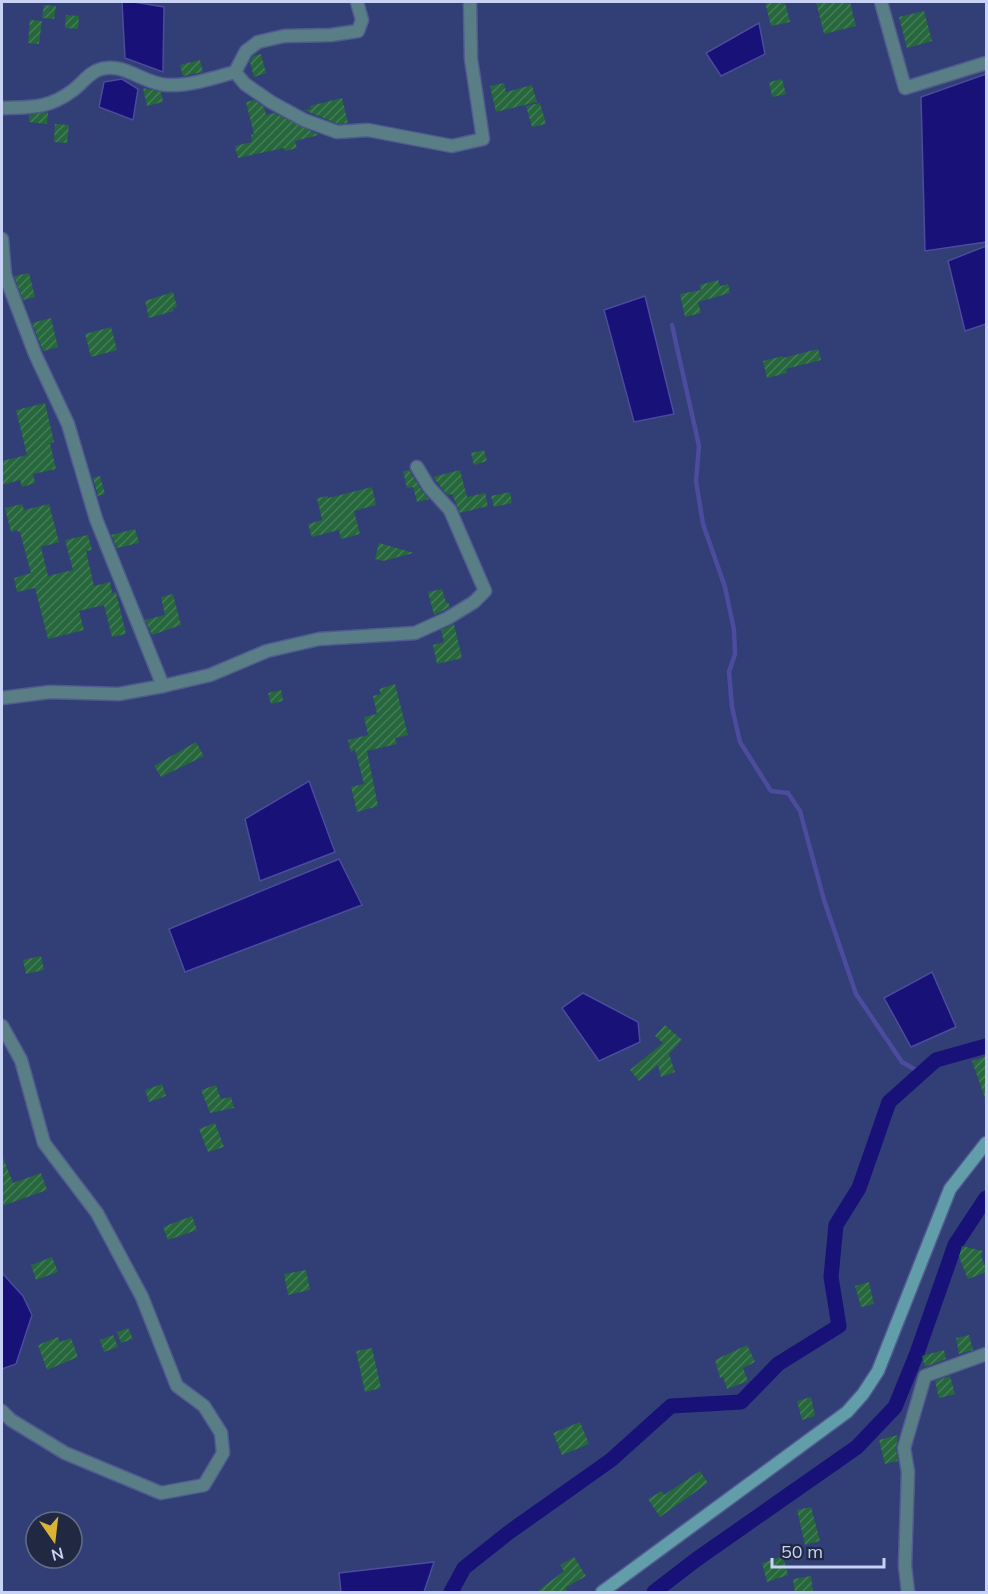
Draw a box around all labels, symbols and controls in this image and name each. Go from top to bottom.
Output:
north arrow [24,1510,84,1570]
scale bar [772,1531,884,1569]
text: 50 m [781,1540,823,1563]
text: N [49,1543,66,1566]

